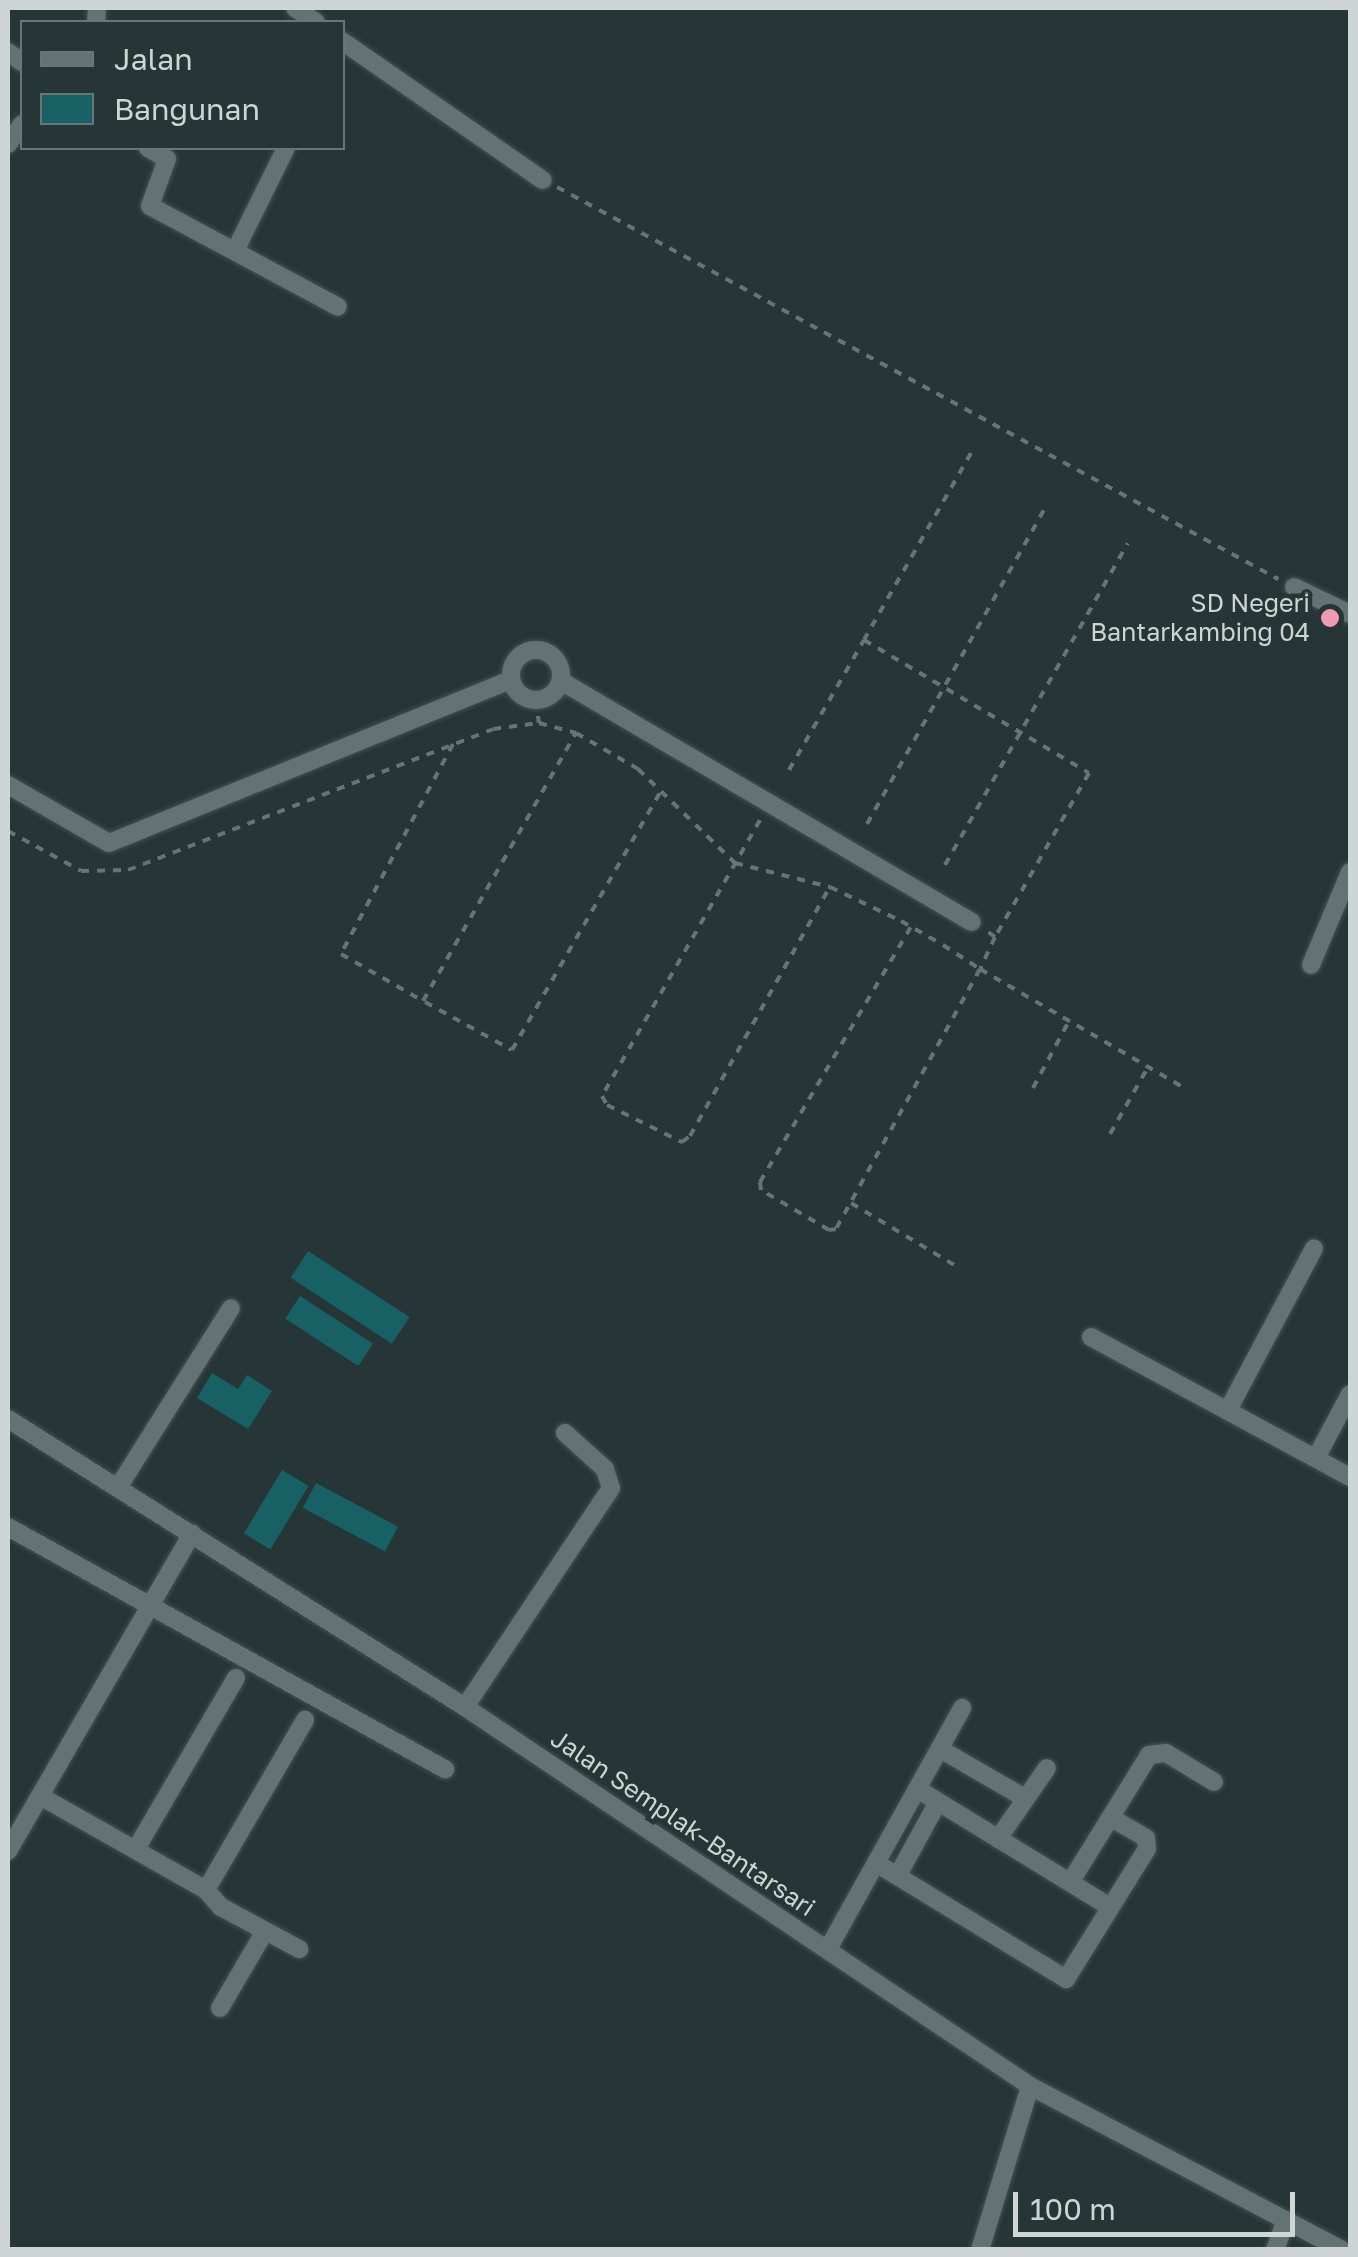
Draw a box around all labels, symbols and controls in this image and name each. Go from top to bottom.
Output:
legend [20,20,345,150]
text: Jalan [114,41,193,77]
text: Bangunan [114,91,260,127]
place label: SD Negeri Bantarkambing 04 [1090,589,1310,648]
marker: SD Negeri Bantarkambing 04 [1319,607,1341,629]
street label: Jalan Semplak–Bantarsari [545,1723,821,1923]
scale bar [1018,2172,1300,2234]
text: 100 m [1030,2191,1116,2227]

